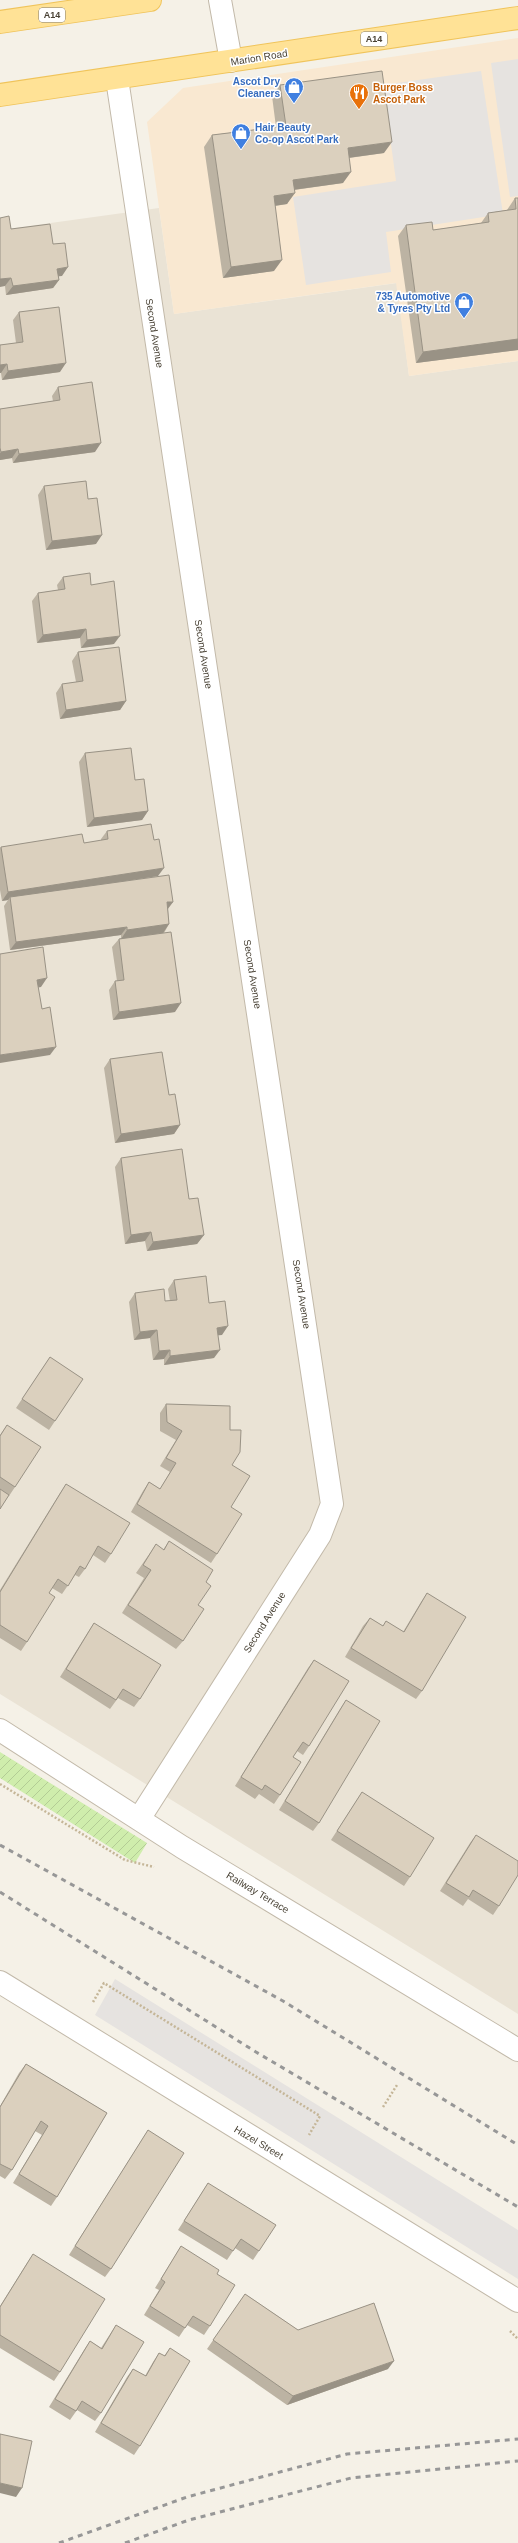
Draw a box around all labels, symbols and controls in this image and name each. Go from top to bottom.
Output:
road number: A14 [39,8,65,22]
road number: A14 [361,32,387,46]
street label: Marion Road [230,48,288,67]
place label: Ascot Dry Cleaners [233,76,280,99]
shop icon: Ascot Dry Cleaners [283,76,305,104]
restaurant icon: Burger Boss Ascot Park [348,82,370,110]
place label: Burger Boss Ascot Park [373,82,433,105]
shop icon: Hair Beauty Co-op Ascot Park [230,122,252,150]
place label: Hair Beauty Co-op Ascot Park [255,122,339,145]
place label: 735 Automotive & Tyres Pty Ltd [376,291,450,314]
shop icon: 735 Automotive & Tyres Pty Ltd [453,291,475,319]
street label: Second Avenue [144,298,165,369]
street label: Second Avenue [193,619,214,690]
street label: Second Avenue [242,939,263,1010]
street label: Second Avenue [291,1259,312,1330]
street label: Second Avenue [241,1589,288,1655]
street label: Railway Terrace [225,1869,291,1916]
street label: Hazel Street [232,2124,285,2161]

